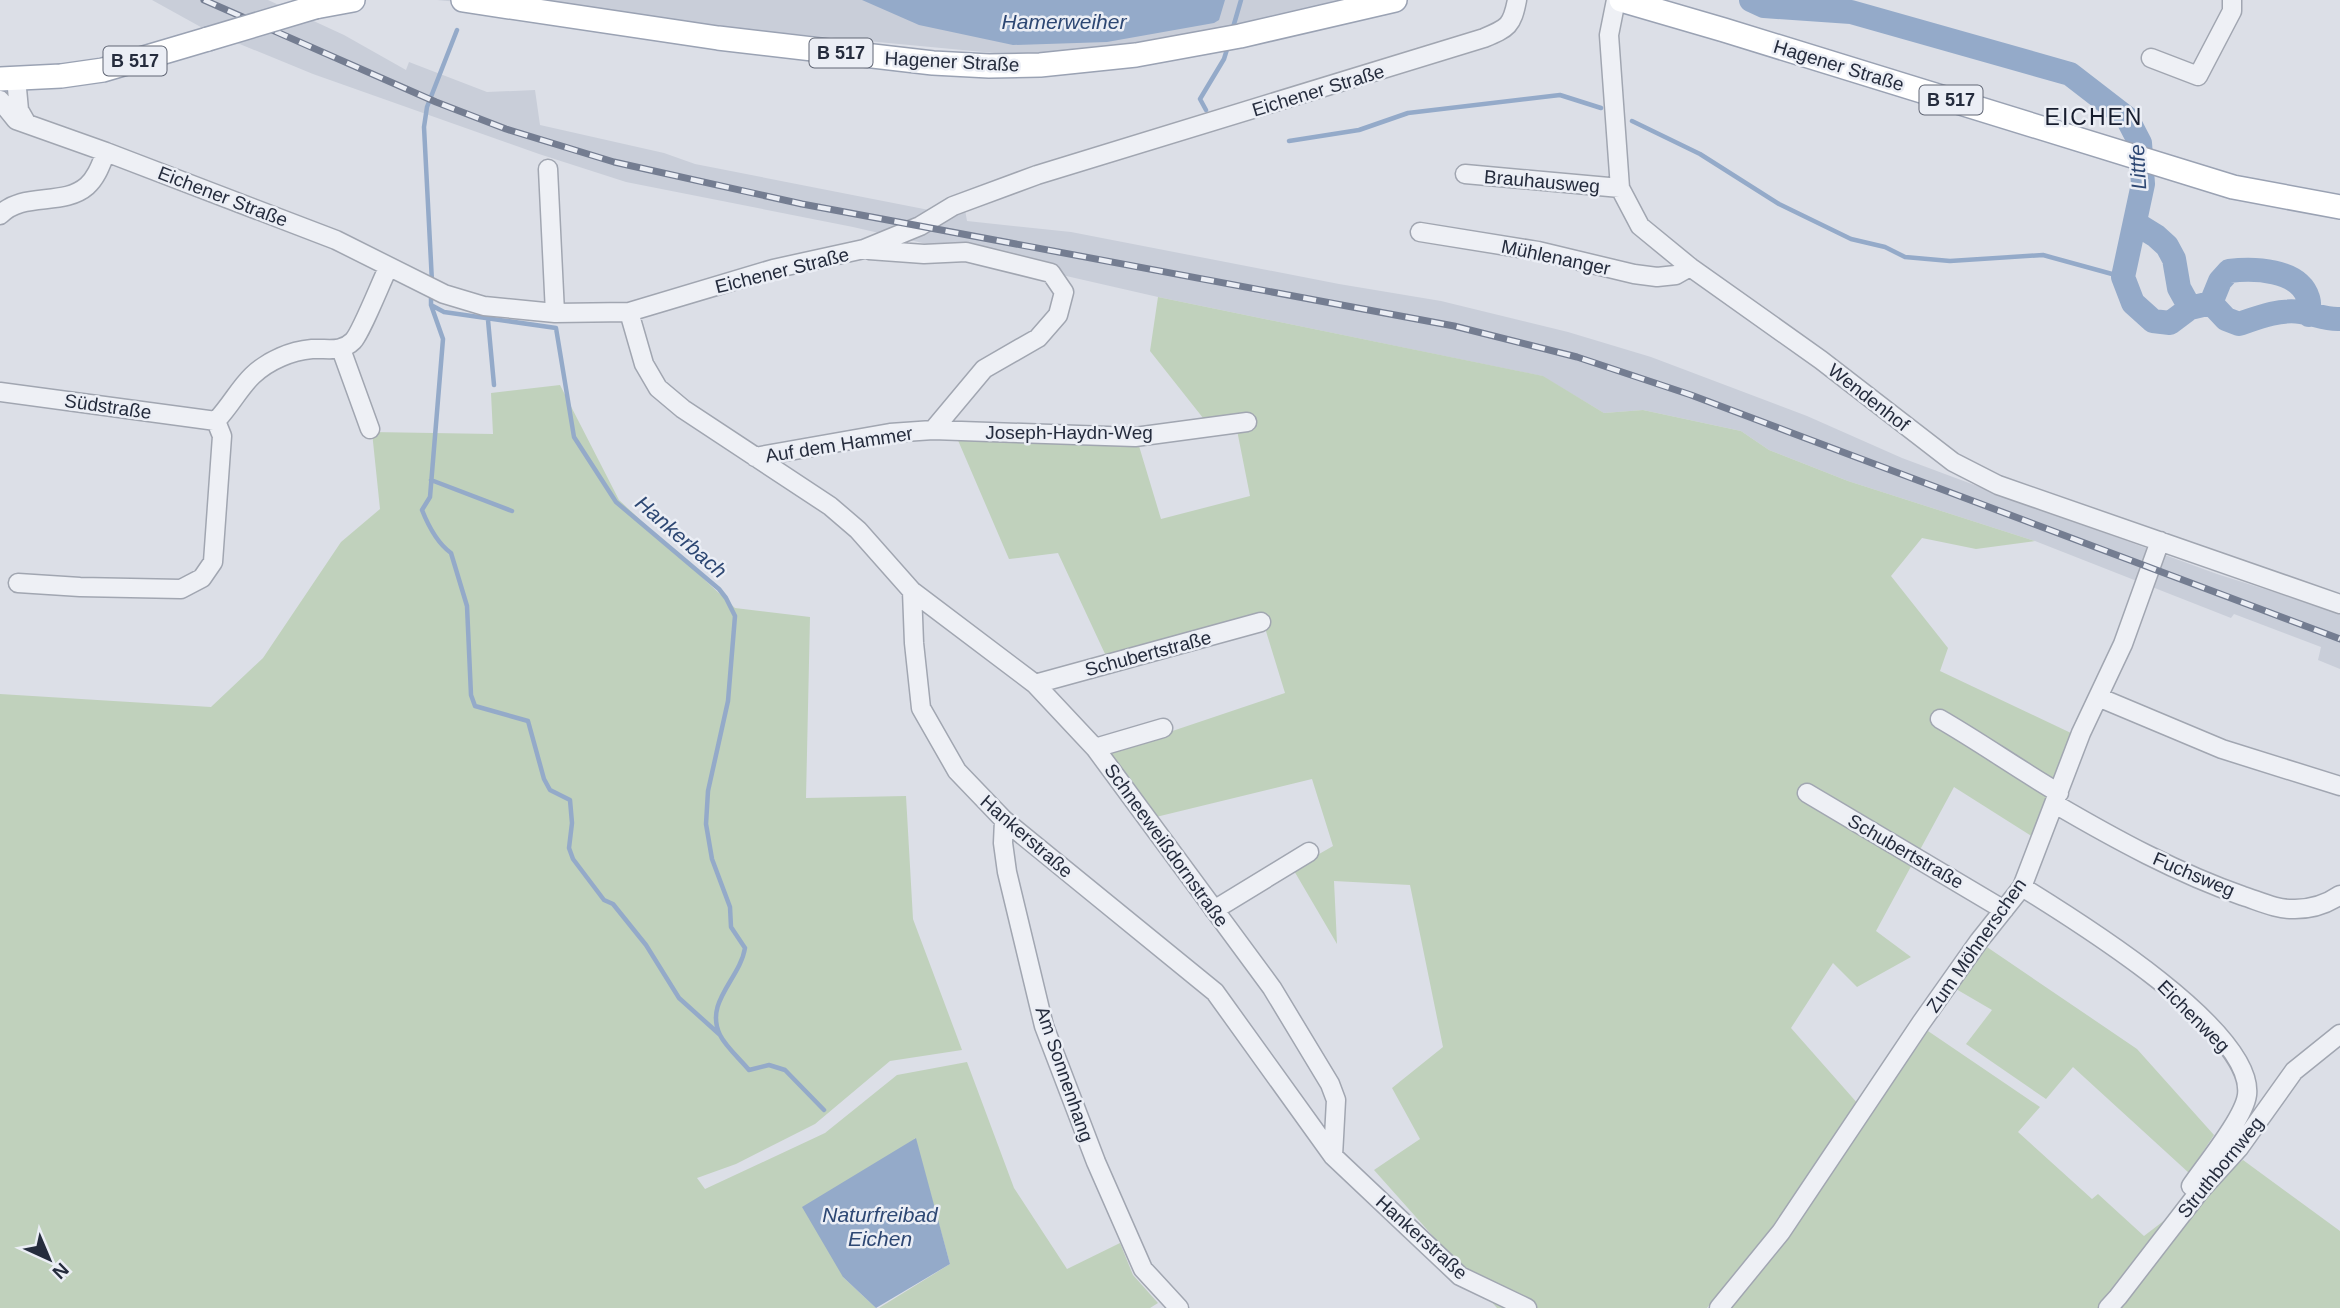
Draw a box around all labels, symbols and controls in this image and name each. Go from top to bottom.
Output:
water label: Hamerweiher [1002,10,1127,33]
street label: Hagener Straße [1771,36,1907,95]
road number: B 517 [810,38,872,68]
road number: B 517 [104,46,166,76]
street label: Hagener Straße [884,47,1020,76]
street label: Eichener Straße [1249,60,1387,121]
road number: B 517 [1920,86,1982,114]
district label: EICHEN [2045,104,2143,130]
water label: Littfe [2125,144,2150,190]
street label: Eichener Straße [155,162,291,231]
street label: Brauhausweg [1483,166,1601,197]
street label: Mühlenanger [1499,236,1613,279]
street label: Eichener Straße [713,244,851,297]
street label: Wendenhof [1824,359,1914,436]
street label: Südstraße [63,390,153,423]
street label: Auf dem Hammer [764,422,915,467]
street label: Joseph-Haydn-Weg [985,422,1153,443]
water label: Hankerbach [631,491,732,582]
street label: Schubertstraße [1083,627,1214,680]
street label: Schneeweißdornstraße [1100,760,1233,931]
street label: Hankerstraße [976,791,1077,882]
street label: Schubertstraße [1844,810,1967,893]
street label: Fuchsweg [2150,848,2238,901]
street label: Zum Möhnerschen [1922,874,2030,1016]
street label: Eichenweg [2153,976,2234,1057]
street label: Am Sonnenhang [1032,1004,1097,1145]
street label: Struthbornweg [2173,1113,2267,1222]
street label: Hankerstraße [1372,1191,1471,1284]
water label: Naturfreibad Eichen [822,1203,939,1250]
north arrow [14,1224,84,1294]
text: N [48,1259,73,1283]

